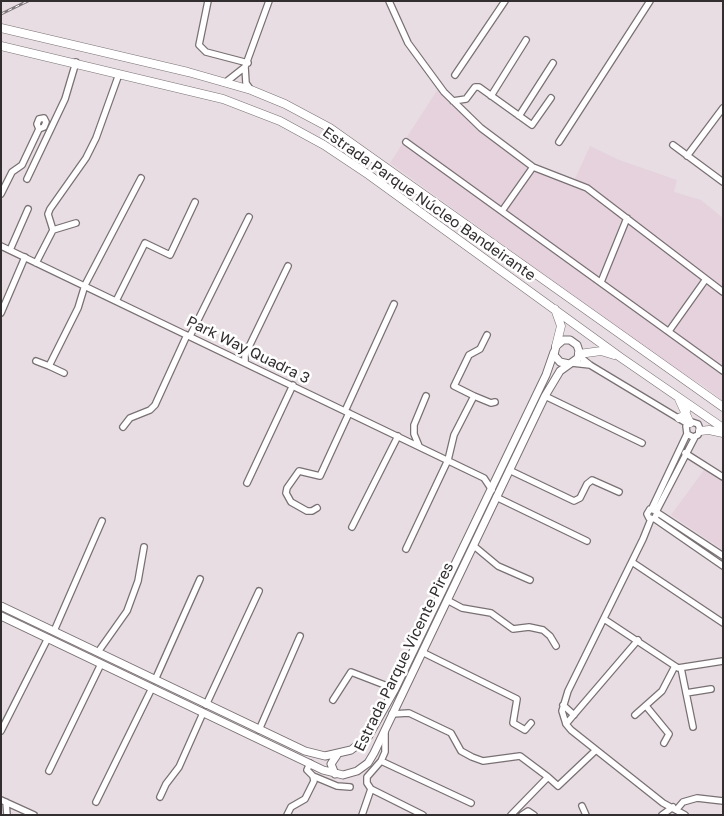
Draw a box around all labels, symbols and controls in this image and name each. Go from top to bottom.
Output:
street label: Estrada Parque Núcleo Bandeirante [319,123,539,285]
street label: Park Way Quadra 3 [183,312,313,388]
street label: Estrada Parque Vicente Pires [350,560,458,754]

